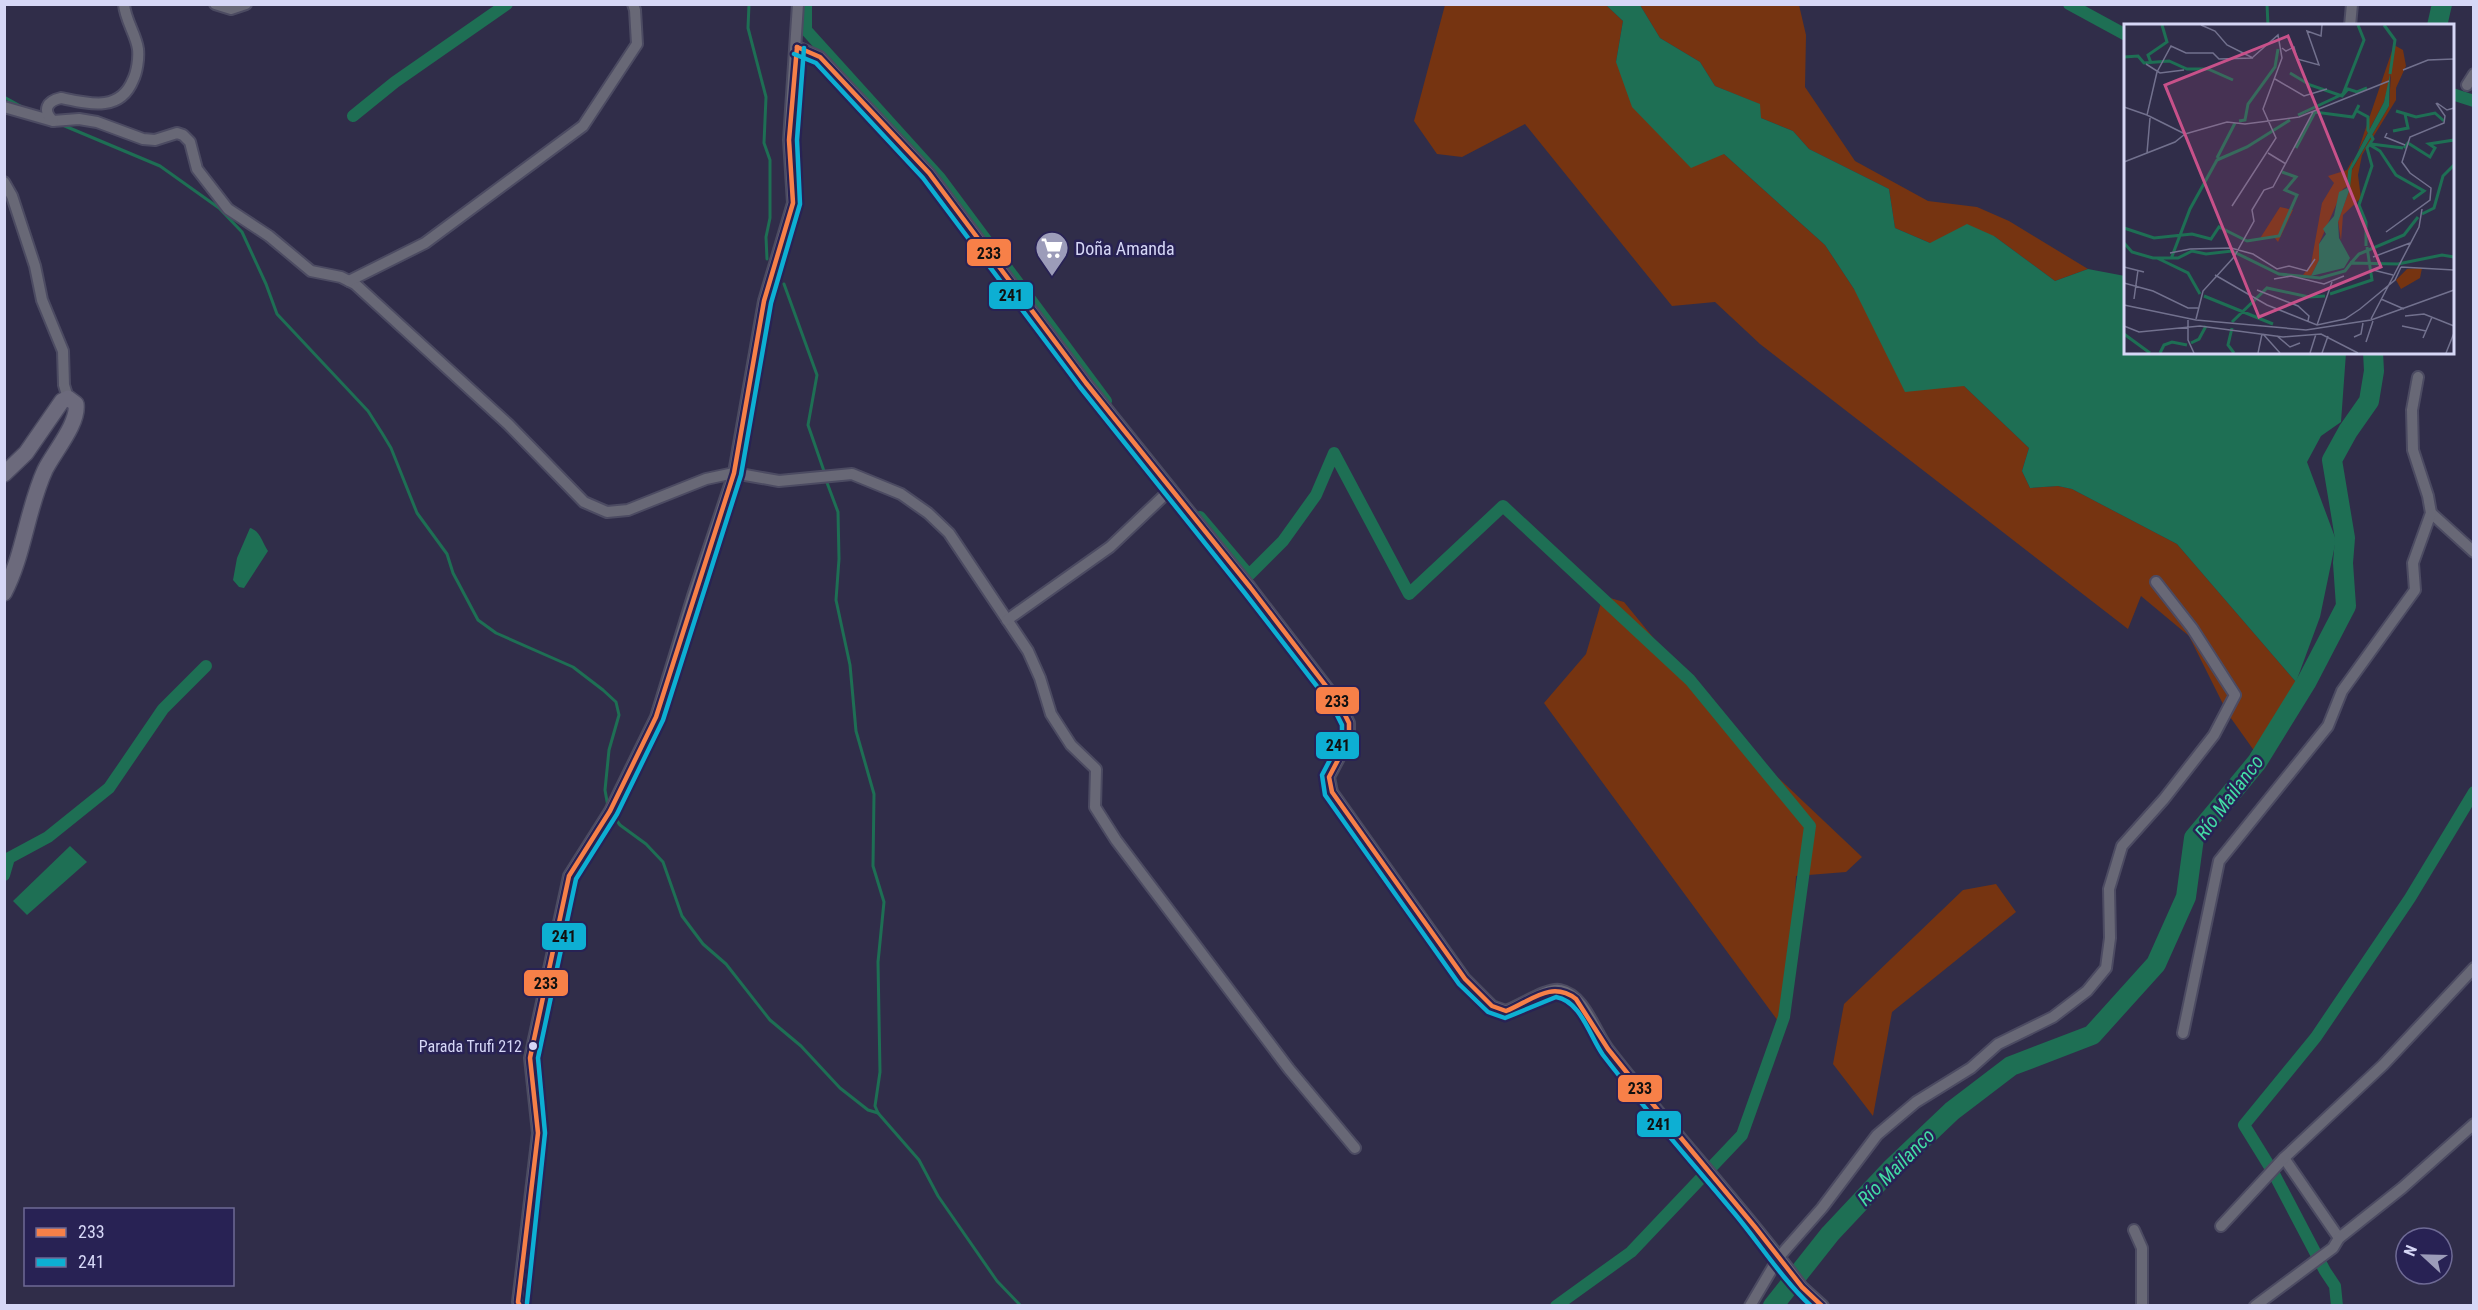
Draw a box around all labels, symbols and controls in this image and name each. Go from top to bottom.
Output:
inset map [2124,24,2454,354]
supermarket icon: Doña Amanda [1034,230,1070,277]
line badge: 233 [966,238,1012,267]
place label: Doña Amanda [1075,238,1175,259]
text: 233 [977,244,1001,263]
line badge: 241 [988,281,1034,310]
text: 241 [999,286,1023,305]
line badge: 233 [1315,686,1360,715]
text: 233 [1325,692,1349,711]
line badge: 241 [1315,731,1360,760]
text: 241 [1326,736,1350,755]
water label: Río Mailanco [2190,750,2268,844]
line badge: 241 [541,922,587,951]
text: 241 [552,927,576,946]
line badge: 233 [523,969,569,997]
text: 233 [534,974,558,993]
place label: Parada Trufi 212 [419,1037,522,1056]
marker: Parada Trufi 212 [527,1040,539,1052]
line badge: 233 [1617,1074,1663,1103]
text: 233 [1628,1079,1652,1098]
line badge: 241 [1636,1110,1682,1138]
text: 241 [1647,1115,1671,1134]
water label: Río Mailanco [1852,1123,1940,1211]
legend [24,1208,234,1286]
text: 233 [78,1221,105,1242]
north arrow [2394,1226,2454,1286]
text: N [2400,1242,2421,1259]
text: 241 [78,1251,105,1272]

